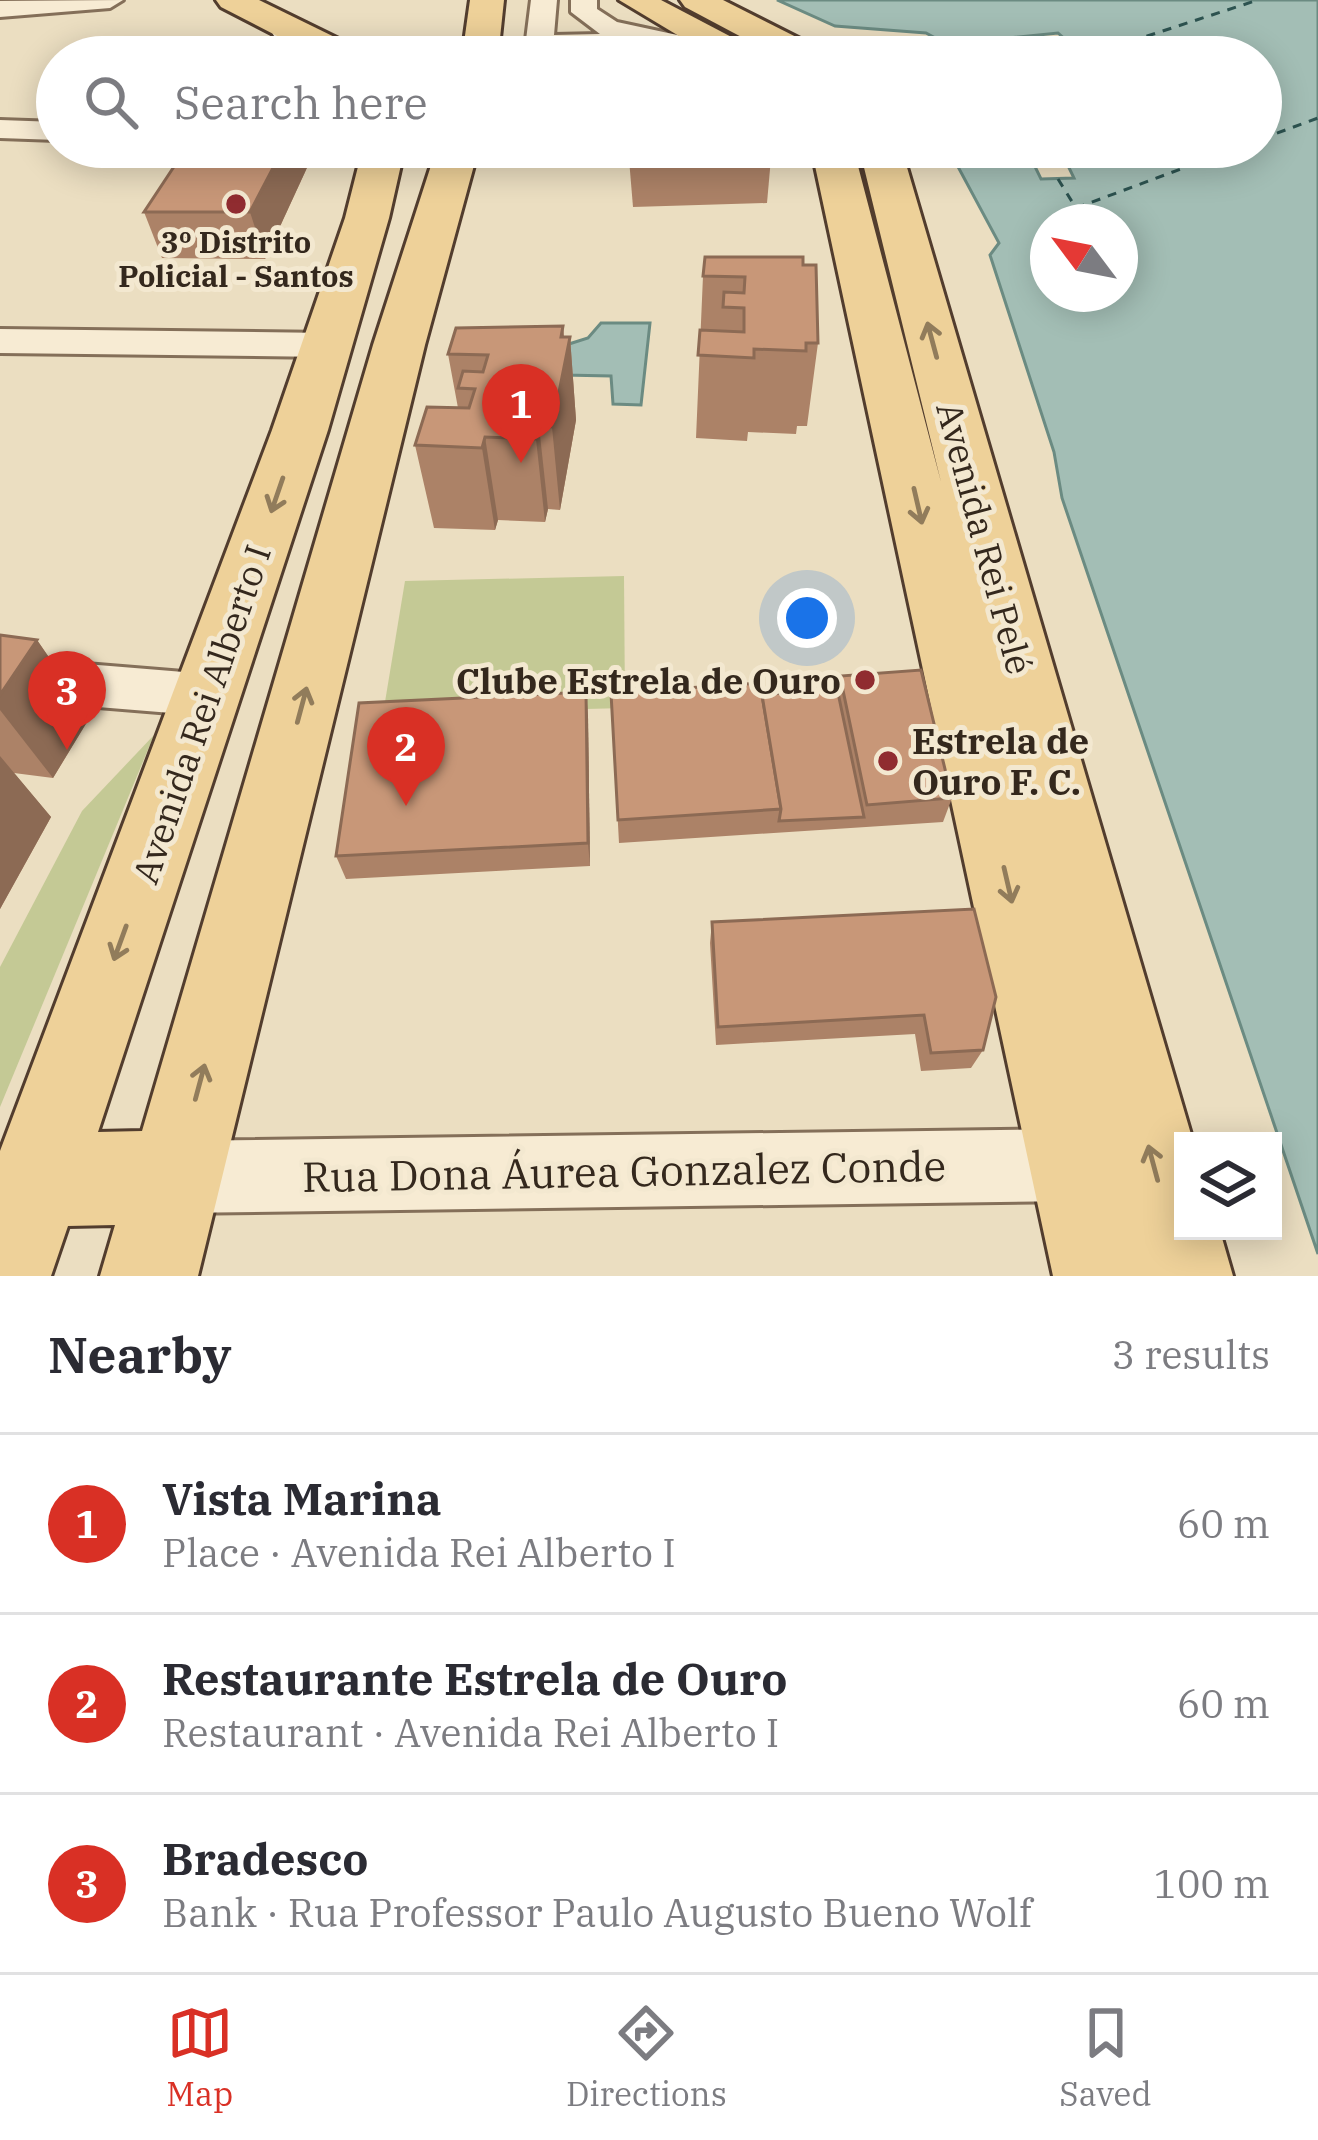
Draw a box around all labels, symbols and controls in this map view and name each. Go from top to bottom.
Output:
search box [36,36,1282,168]
icon: search [78,69,144,135]
text: Search here [174,73,428,131]
marker: 3º Distrito Policial - Santos [223,191,249,217]
north arrow [1030,204,1138,312]
place label: 3º Distrito Policial - Santos [118,222,354,295]
one-way arrow [919,322,941,360]
pin: 1 [482,364,560,463]
street label: Avenida Rei Pelé [926,397,1044,679]
one-way arrow [265,476,287,514]
one-way arrow [908,486,930,524]
street label: Avenida Rei Alberto I [121,538,281,890]
your location [777,588,837,648]
pin: 3 [28,651,106,750]
place label: Clube Estrela de Ouro [456,657,841,704]
marker: Clube Estrela de Ouro [852,667,878,693]
one-way arrow [293,687,315,725]
pin: 2 [367,707,445,806]
place label: Estrela de Ouro F. C. [912,717,1089,805]
marker: Estrela de Ouro F. C. [875,748,901,774]
one-way arrow [998,866,1020,904]
one-way arrow [108,923,129,960]
one-way arrow [191,1063,213,1101]
map controls [1174,1132,1282,1240]
button: layers [1174,1132,1282,1240]
street label: Rua Dona Áurea Gonzalez Conde [301,1138,947,1204]
one-way arrow [1141,1145,1163,1183]
text: Nearby [48,1321,232,1387]
text: 3 results [1112,1329,1270,1380]
text: Vista Marina [162,1469,442,1527]
text: 1 [75,1498,99,1549]
text: 60 m [1177,1498,1270,1549]
text: Place · Avenida Rei Alberto I [162,1527,676,1578]
text: Restaurante Estrela de Ouro [162,1649,787,1707]
text: 2 [75,1678,99,1729]
text: 60 m [1177,1678,1270,1729]
text: Restaurant · Avenida Rei Alberto I [162,1707,779,1758]
text: Bradesco [162,1829,368,1887]
text: 3 [75,1858,99,1909]
text: 100 m [1154,1858,1270,1909]
text: Bank · Rua Professor Paulo Augusto Bueno Wolf [162,1887,1032,1938]
tab: Map [166,2000,233,2115]
tab: Directions [566,2000,727,2115]
tab: Saved [1059,2000,1152,2115]

